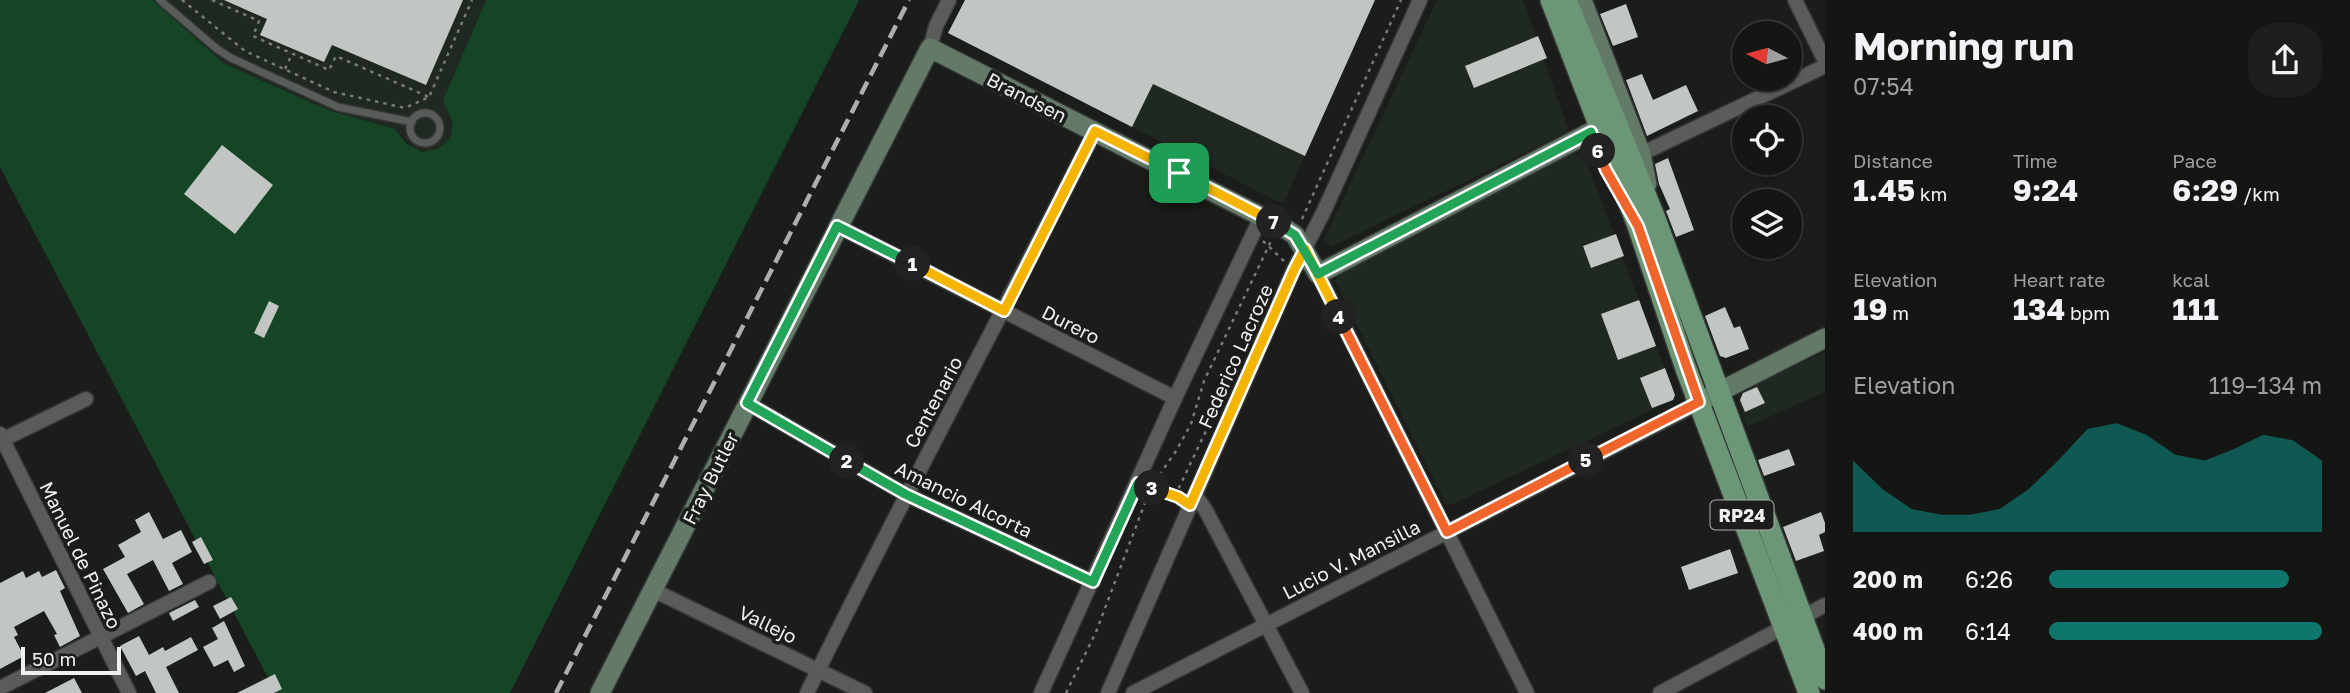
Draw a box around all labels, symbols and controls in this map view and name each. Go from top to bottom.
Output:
north arrow [1732,21,1802,91]
map controls [1732,21,1802,259]
text: Morning run [1853,23,2074,68]
button: share [2248,23,2322,97]
street label: Brandsen [983,67,1071,127]
text: 07:54 [1853,72,1914,100]
button: locate [1732,105,1802,175]
pin: 6 [1580,134,1616,168]
text: 6 [1591,139,1604,162]
pin [1149,143,1209,203]
text: Distance [1853,149,1933,172]
text: Time [2013,149,2057,172]
text: Pace [2172,149,2217,172]
icon: arrive [1160,154,1198,192]
text: 1.45 [1853,172,1915,208]
text: 9:24 [2013,172,2078,208]
text: 6:29 [2172,172,2238,208]
text: km [1915,182,1947,205]
text: /km [2238,182,2280,205]
button: layers [1732,189,1802,259]
pin: 7 [1256,204,1292,240]
text: 7 [1268,210,1279,233]
pin: 1 [895,246,930,282]
text: 1 [908,252,917,275]
text: Elevation [1853,268,1938,291]
text: Heart rate [2013,268,2105,291]
text: kcal [2172,268,2210,291]
street label: Federico Lacroze [1193,280,1277,432]
text: 19 [1853,291,1888,327]
text: 134 [2013,291,2065,327]
text: 111 [2172,291,2219,327]
street label: Durero [1038,300,1104,348]
pin: 4 [1322,300,1356,334]
text: m [1888,301,1909,324]
text: bpm [2065,301,2110,324]
text: 4 [1333,305,1344,328]
street label: Centenario [899,352,967,452]
text: Elevation [1853,371,1955,399]
text: 119–134 m [2209,371,2322,399]
street label: Fray Butler [677,428,743,528]
pin: 5 [1568,442,1604,477]
pin: 2 [830,444,864,478]
text: 5 [1580,448,1591,471]
text: 2 [841,449,852,472]
street label: Amancio Alcorta [892,456,1036,542]
pin: 3 [1134,470,1170,505]
text: 3 [1146,476,1157,499]
street label: Manuel de Pinazo [35,478,127,632]
road number: RP24 [1710,500,1774,530]
street label: Lucio V. Mansilla [1278,514,1424,604]
text: 200 m [1853,565,1923,593]
text: 6:26 [1965,565,2013,593]
street label: Vallejo [735,600,801,648]
text: 400 m [1853,617,1923,645]
text: 6:14 [1965,617,2011,645]
scale bar [21,644,121,676]
text: 50 m [32,647,76,670]

